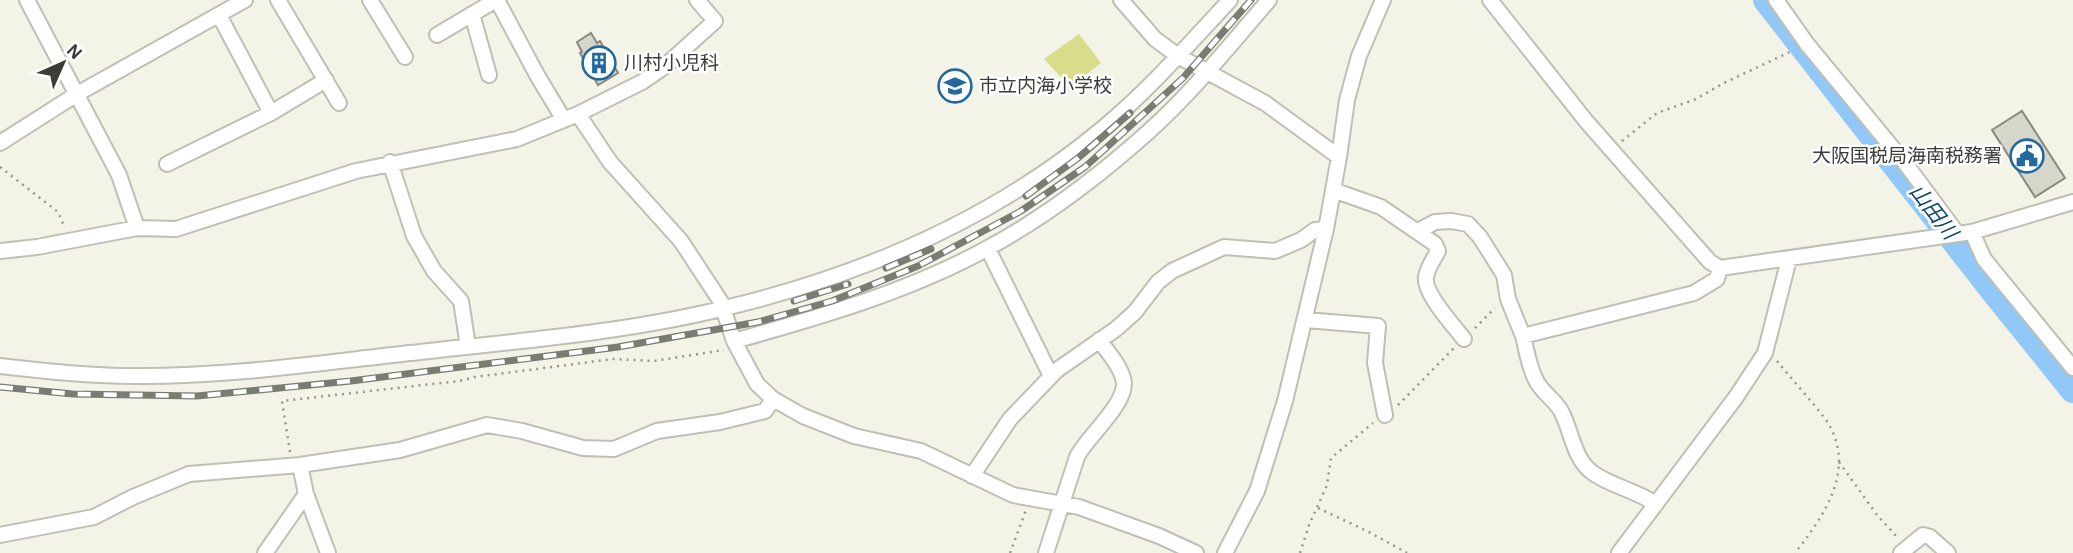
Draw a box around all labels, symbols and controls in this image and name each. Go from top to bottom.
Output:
north arrow [28,28,98,98]
text: N [63,41,85,63]
building icon: 川村小児科 [580,44,618,82]
place label: 川村小児科 [624,53,719,73]
school or university icon: 市立内海小学校 [936,67,974,105]
place label: 市立内海小学校 [979,75,1112,96]
public building icon: 大阪国税局海南税務署 [2008,137,2046,175]
place label: 大阪国税局海南税務署 [1812,146,2002,166]
water label: 山田川 [1905,180,1963,245]

